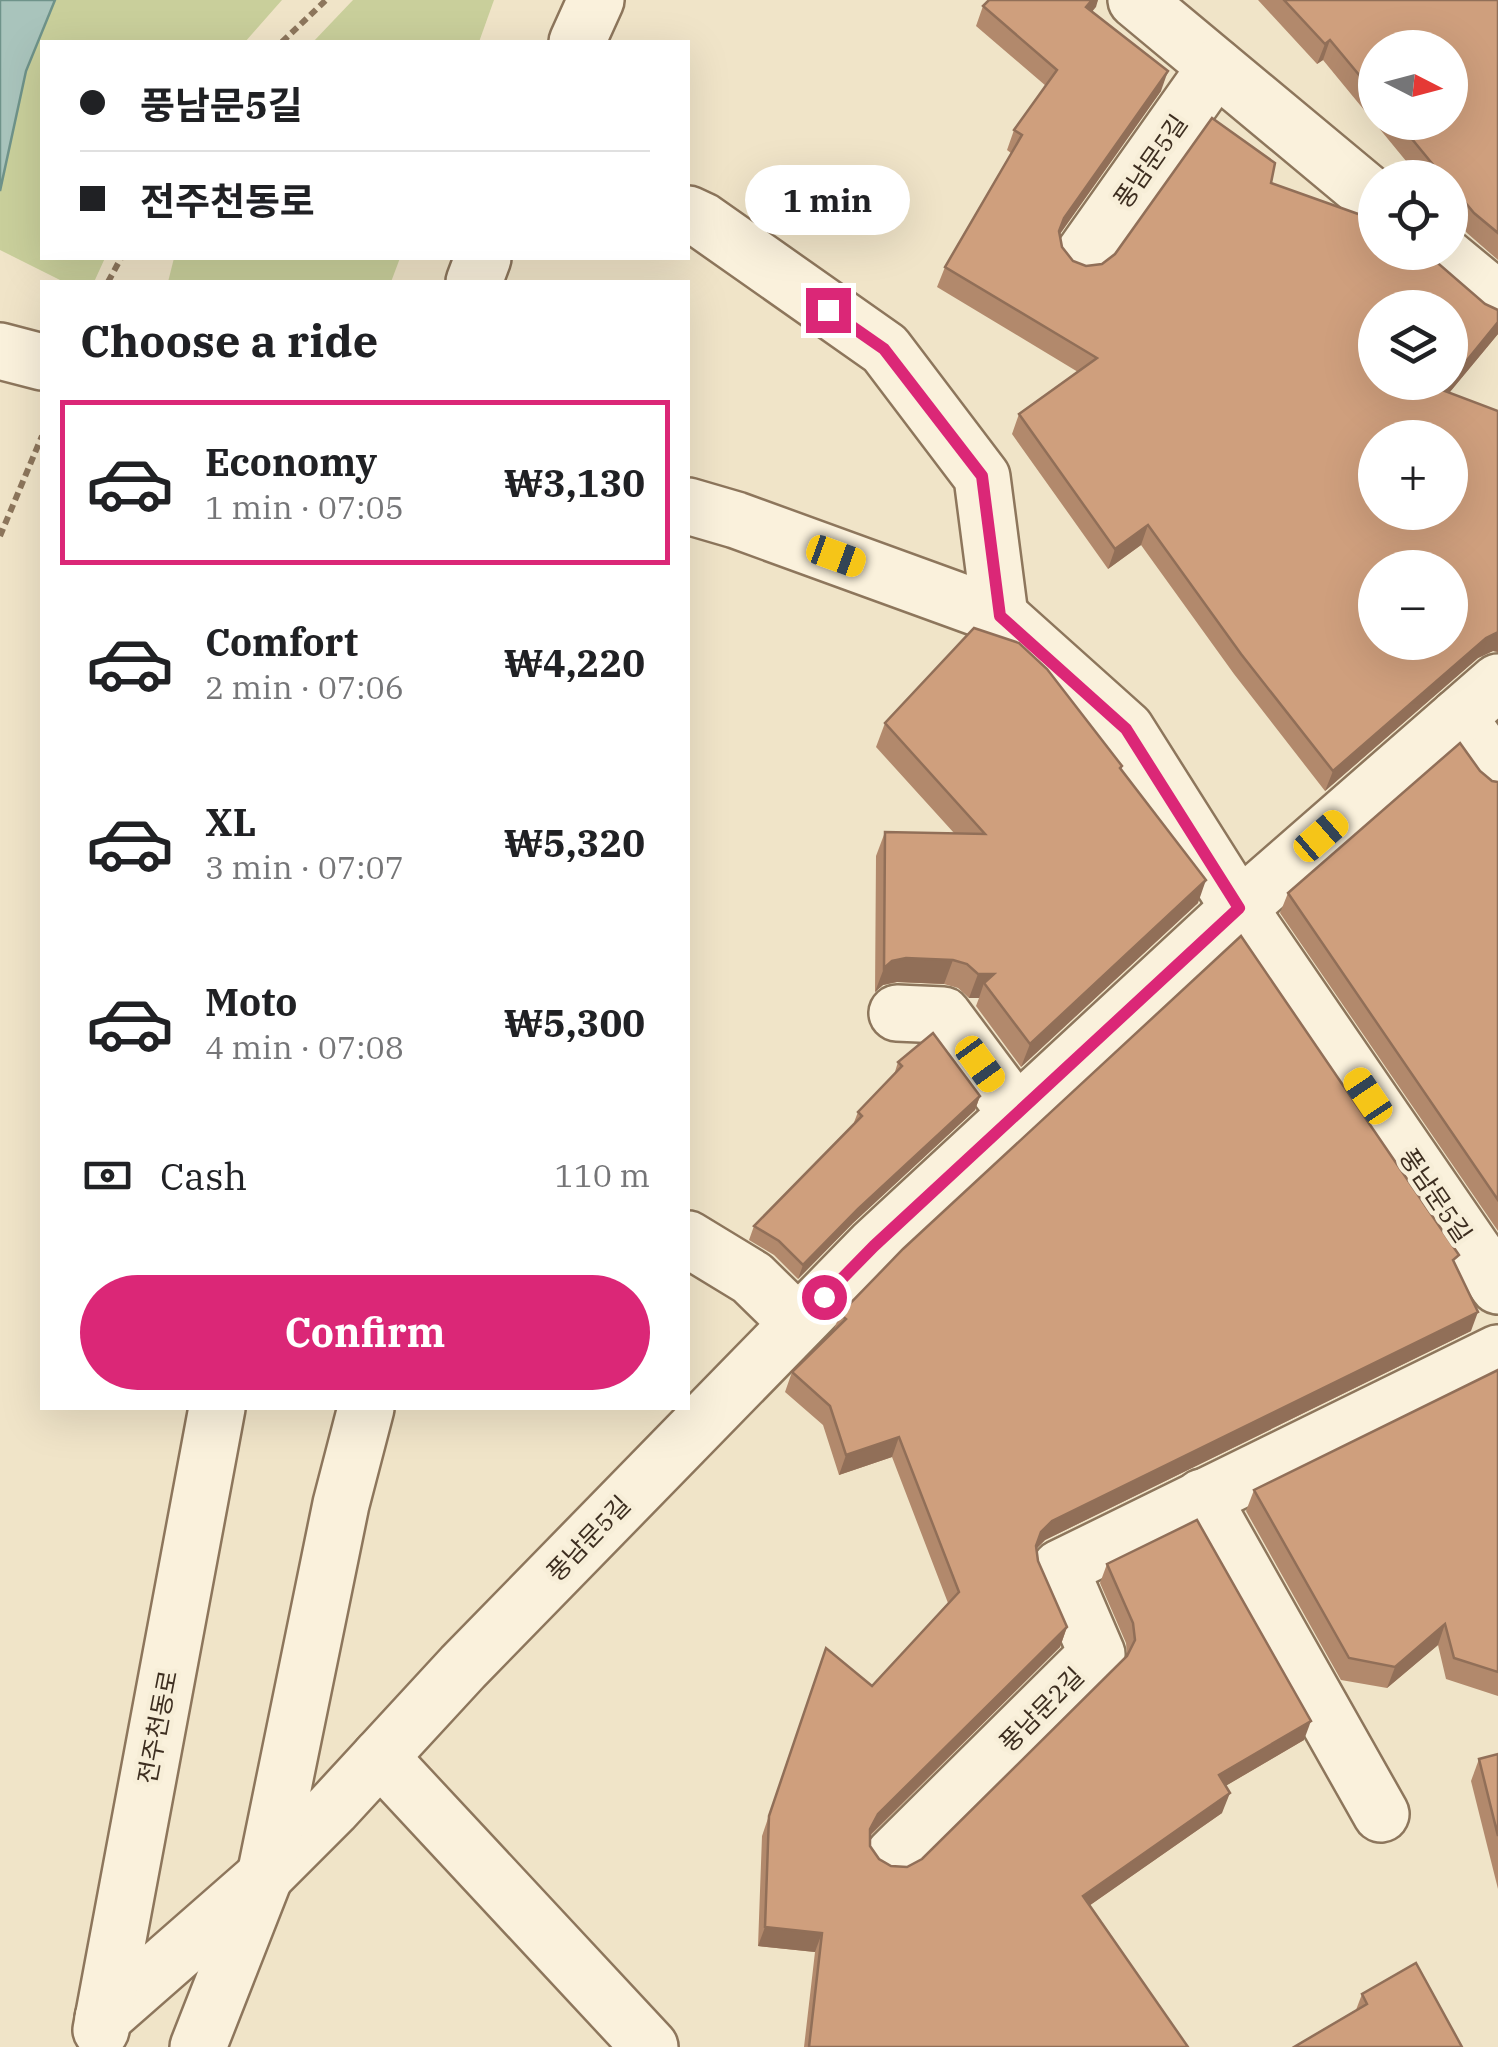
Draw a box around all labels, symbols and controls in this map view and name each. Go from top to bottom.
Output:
north arrow [1358,30,1468,140]
map controls [1358,30,1468,660]
text: 풍남문5길 [140,80,303,129]
street label: 풍남문5길 [1106,108,1194,214]
button: locate [1358,160,1468,270]
callout: 1 min [746,165,910,235]
text: 전주천동로 [140,176,315,225]
text: 1 min [783,179,872,221]
route end [806,288,851,333]
button: layers [1358,290,1468,400]
text: Choose a ride [80,311,378,369]
button: + [1358,420,1468,530]
text: Economy [205,437,377,486]
icon: car [85,438,175,528]
text: ₩3,130 [504,458,645,507]
text: 1 min · 07:05 [205,486,404,528]
car [803,532,869,580]
button: − [1358,550,1468,660]
text: Comfort [205,617,358,666]
icon: car [85,618,175,708]
text: ₩4,220 [504,638,645,687]
text: 2 min · 07:06 [205,666,404,708]
text: XL [205,797,256,846]
icon: car [85,798,175,888]
car [1289,805,1353,867]
text: ₩5,320 [504,818,645,867]
text: 3 min · 07:07 [205,846,404,888]
text: Moto [205,977,297,1026]
icon: car [85,978,175,1068]
text: ₩5,300 [504,998,645,1047]
text: 4 min · 07:08 [205,1026,404,1068]
car [950,1031,1010,1097]
car [1339,1063,1397,1129]
street label: 풍남문5길 [1392,1141,1480,1249]
icon: cash [80,1148,135,1203]
text: Cash [160,1151,247,1200]
text: 110 m [554,1154,650,1196]
button: Confirm [80,1275,650,1390]
route start [802,1275,847,1320]
street label: 풍남문5길 [539,1488,637,1588]
street label: 풍남문2길 [991,1659,1091,1759]
street label: 전주천동로 [130,1667,184,1787]

